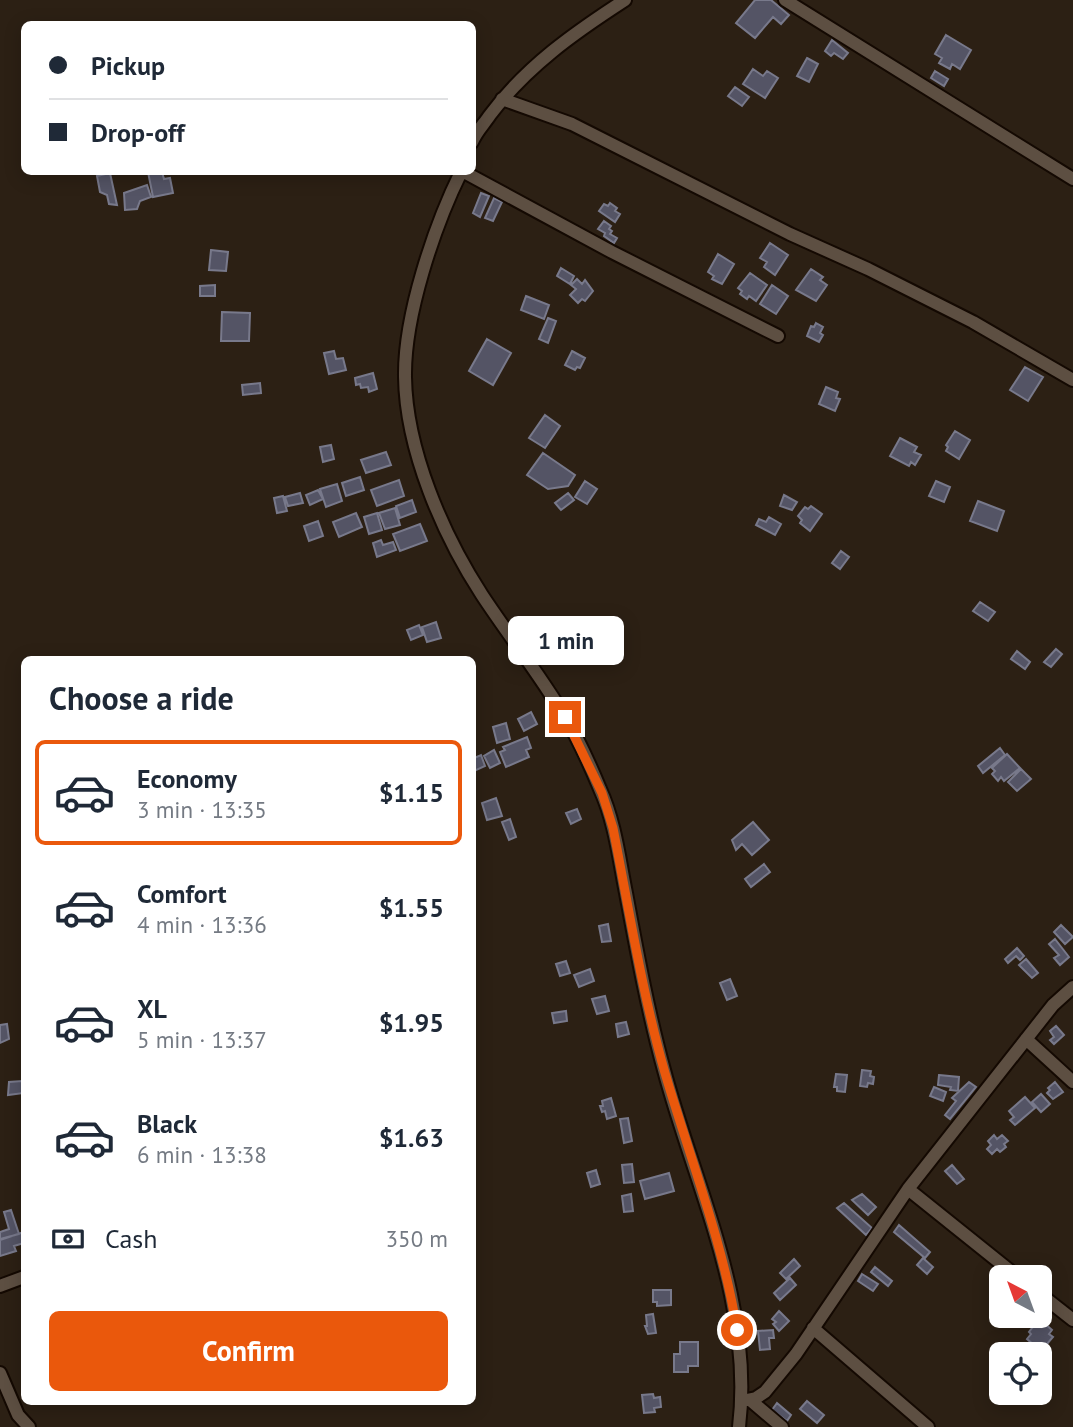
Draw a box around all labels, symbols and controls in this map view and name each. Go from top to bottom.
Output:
text: Pickup [91,49,165,82]
text: Drop-off [91,116,185,149]
callout: 1 min [507,616,623,664]
text: 1 min [538,626,594,655]
text: Choose a ride [49,677,234,719]
route end [549,701,581,733]
icon: car [53,761,116,824]
text: Economy [137,762,237,795]
text: $1.15 [379,776,444,809]
text: 3 min · 13:35 [137,795,267,824]
icon: car [53,876,116,939]
text: Comfort [137,877,227,910]
text: $1.55 [379,891,444,924]
text: 4 min · 13:36 [137,910,267,939]
icon: car [53,991,116,1054]
text: XL [137,992,167,1025]
text: $1.95 [379,1006,444,1039]
text: 5 min · 13:37 [137,1025,267,1054]
icon: car [53,1106,116,1169]
text: Black [137,1107,197,1140]
text: $1.63 [379,1121,444,1154]
text: 6 min · 13:38 [137,1140,267,1169]
icon: cash [49,1220,87,1258]
text: Cash [105,1222,157,1255]
text: 350 m [386,1224,448,1253]
north arrow [989,1265,1052,1328]
map controls [989,1265,1052,1405]
button: Confirm [49,1311,448,1391]
route start [721,1314,753,1346]
button: locate [989,1342,1052,1405]

